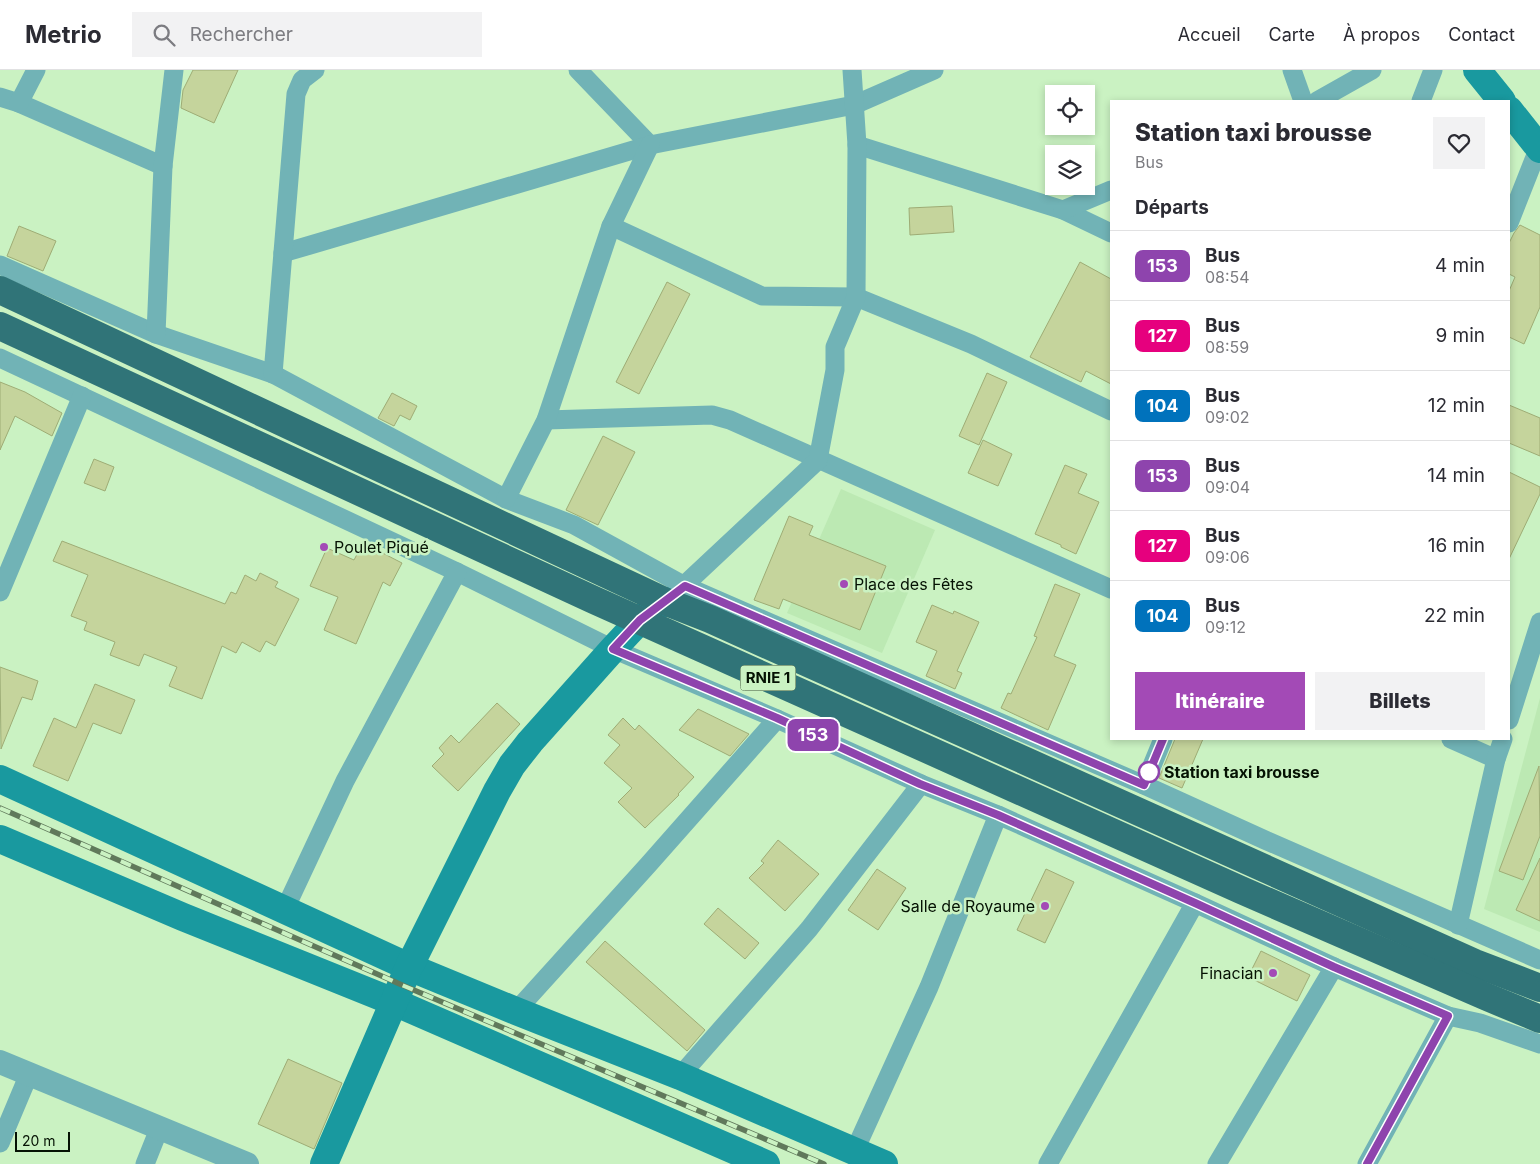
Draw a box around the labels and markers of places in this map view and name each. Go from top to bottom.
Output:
place label: Poulet Piqué [334,537,429,557]
marker: Poulet Piqué [318,541,330,553]
place label: Place des Fêtes [854,574,973,594]
marker: Place des Fêtes [838,578,850,590]
marker: Station taxi brousse [1138,761,1160,783]
place label: Station taxi brousse [1164,762,1320,782]
place label: Salle de Royaume [901,896,1035,916]
marker: Salle de Royaume [1039,900,1051,912]
place label: Finacian [1200,963,1263,983]
marker: Finacian [1267,967,1279,979]

